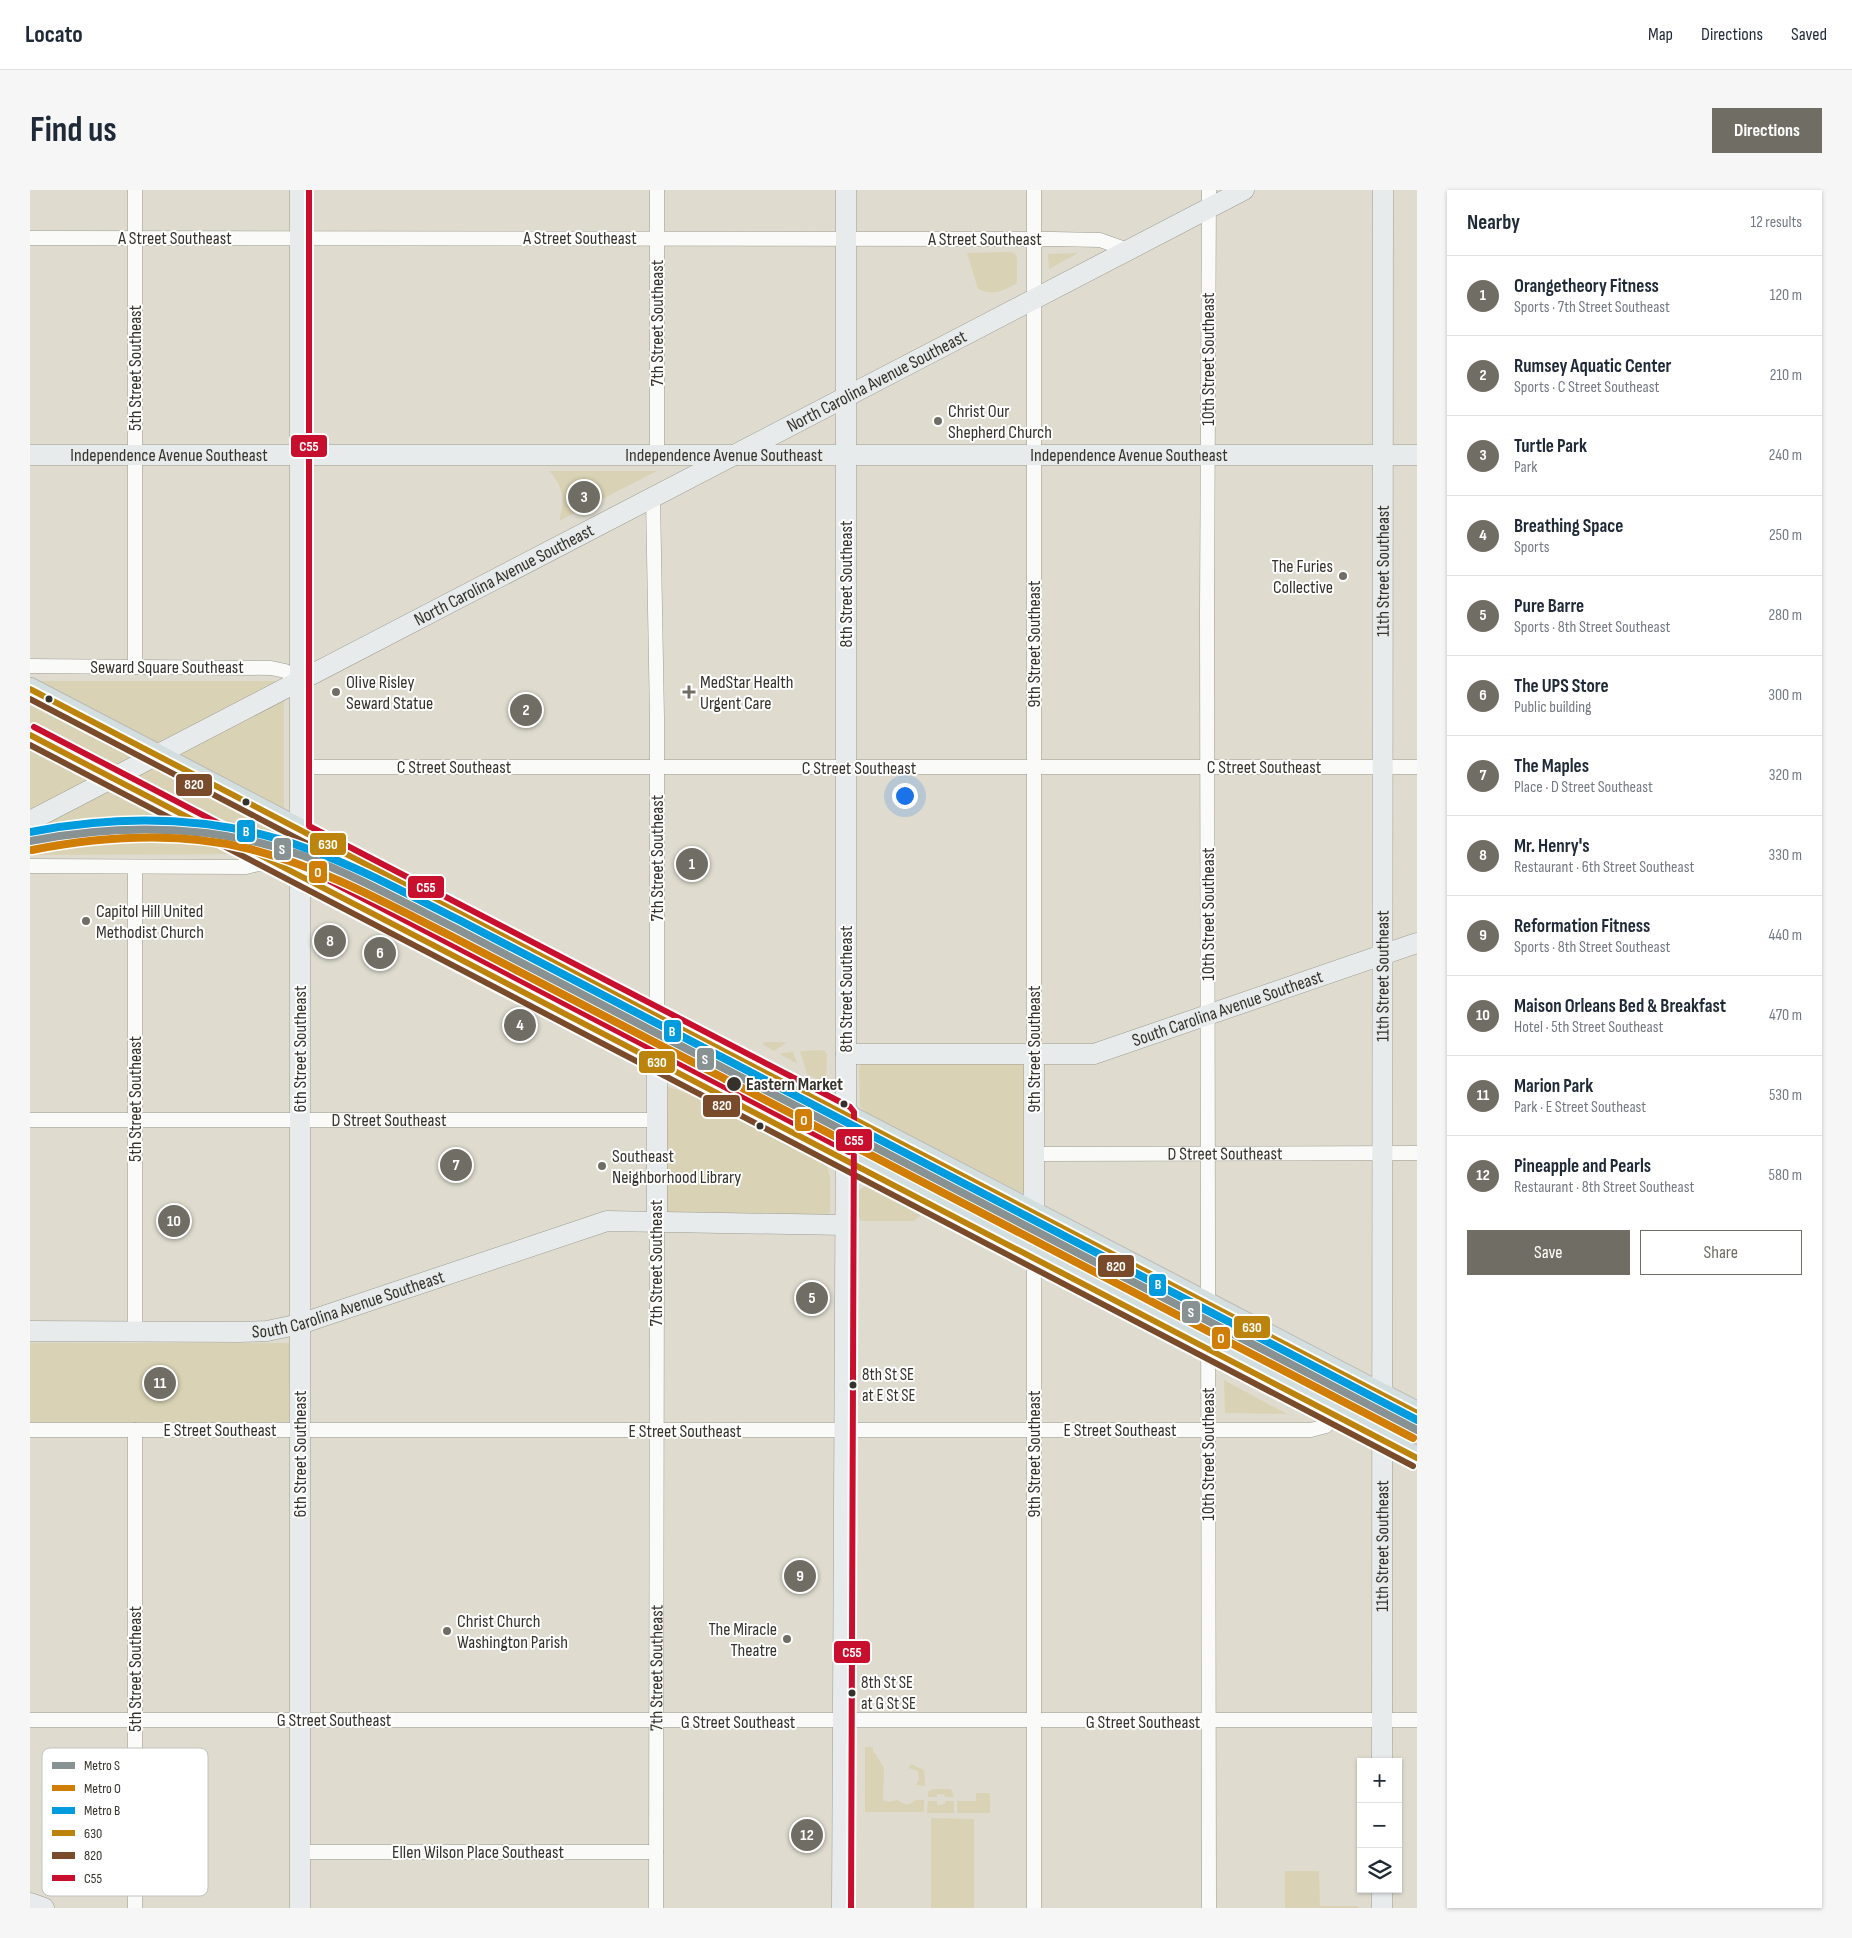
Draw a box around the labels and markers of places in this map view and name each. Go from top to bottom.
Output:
place label: Christ Our Shepherd Church [948,401,1052,443]
marker: Christ Our Shepherd Church [932,415,944,427]
pin: 3 [568,478,600,516]
place label: The Furies Collective [1272,556,1333,598]
marker: The Furies Collective [1337,570,1349,582]
place label: Olive Risley Seward Statue [346,672,433,714]
place label: MedStar Health Urgent Care [700,672,793,714]
marker: MedStar Health Urgent Care [682,685,696,699]
marker: Olive Risley Seward Statue [330,686,342,698]
pin: 2 [510,691,542,729]
unlabelled marker [44,694,54,704]
unlabelled marker [241,797,251,807]
pin: 1 [676,845,708,883]
place label: Capitol Hill United Methodist Church [96,901,204,943]
marker: Capitol Hill United Methodist Church [80,915,92,927]
pin: 8 [314,922,346,960]
pin: 6 [364,934,396,972]
pin: 4 [504,1006,536,1044]
place label: Eastern Market [746,1074,843,1095]
marker: Eastern Market [725,1075,743,1093]
unlabelled marker [839,1099,849,1109]
unlabelled marker [755,1121,765,1131]
pin: 7 [440,1146,472,1184]
place label: Southeast Neighborhood Library [612,1146,741,1188]
marker: Southeast Neighborhood Library [596,1160,608,1172]
pin: 10 [158,1202,190,1240]
pin: 5 [796,1279,828,1317]
pin: 11 [144,1364,176,1402]
place label: 8th St SE at E St SE [862,1365,916,1406]
marker: 8th St SE at E St SE [848,1380,858,1390]
pin: 9 [784,1557,816,1595]
place label: Christ Church Washington Parish [457,1611,568,1653]
place label: The Miracle Theatre [708,1619,777,1661]
marker: Christ Church Washington Parish [441,1625,453,1637]
marker: The Miracle Theatre [781,1633,793,1645]
place label: 8th St SE at G St SE [861,1673,916,1714]
marker: 8th St SE at G St SE [847,1688,857,1698]
pin: 12 [791,1816,823,1854]

